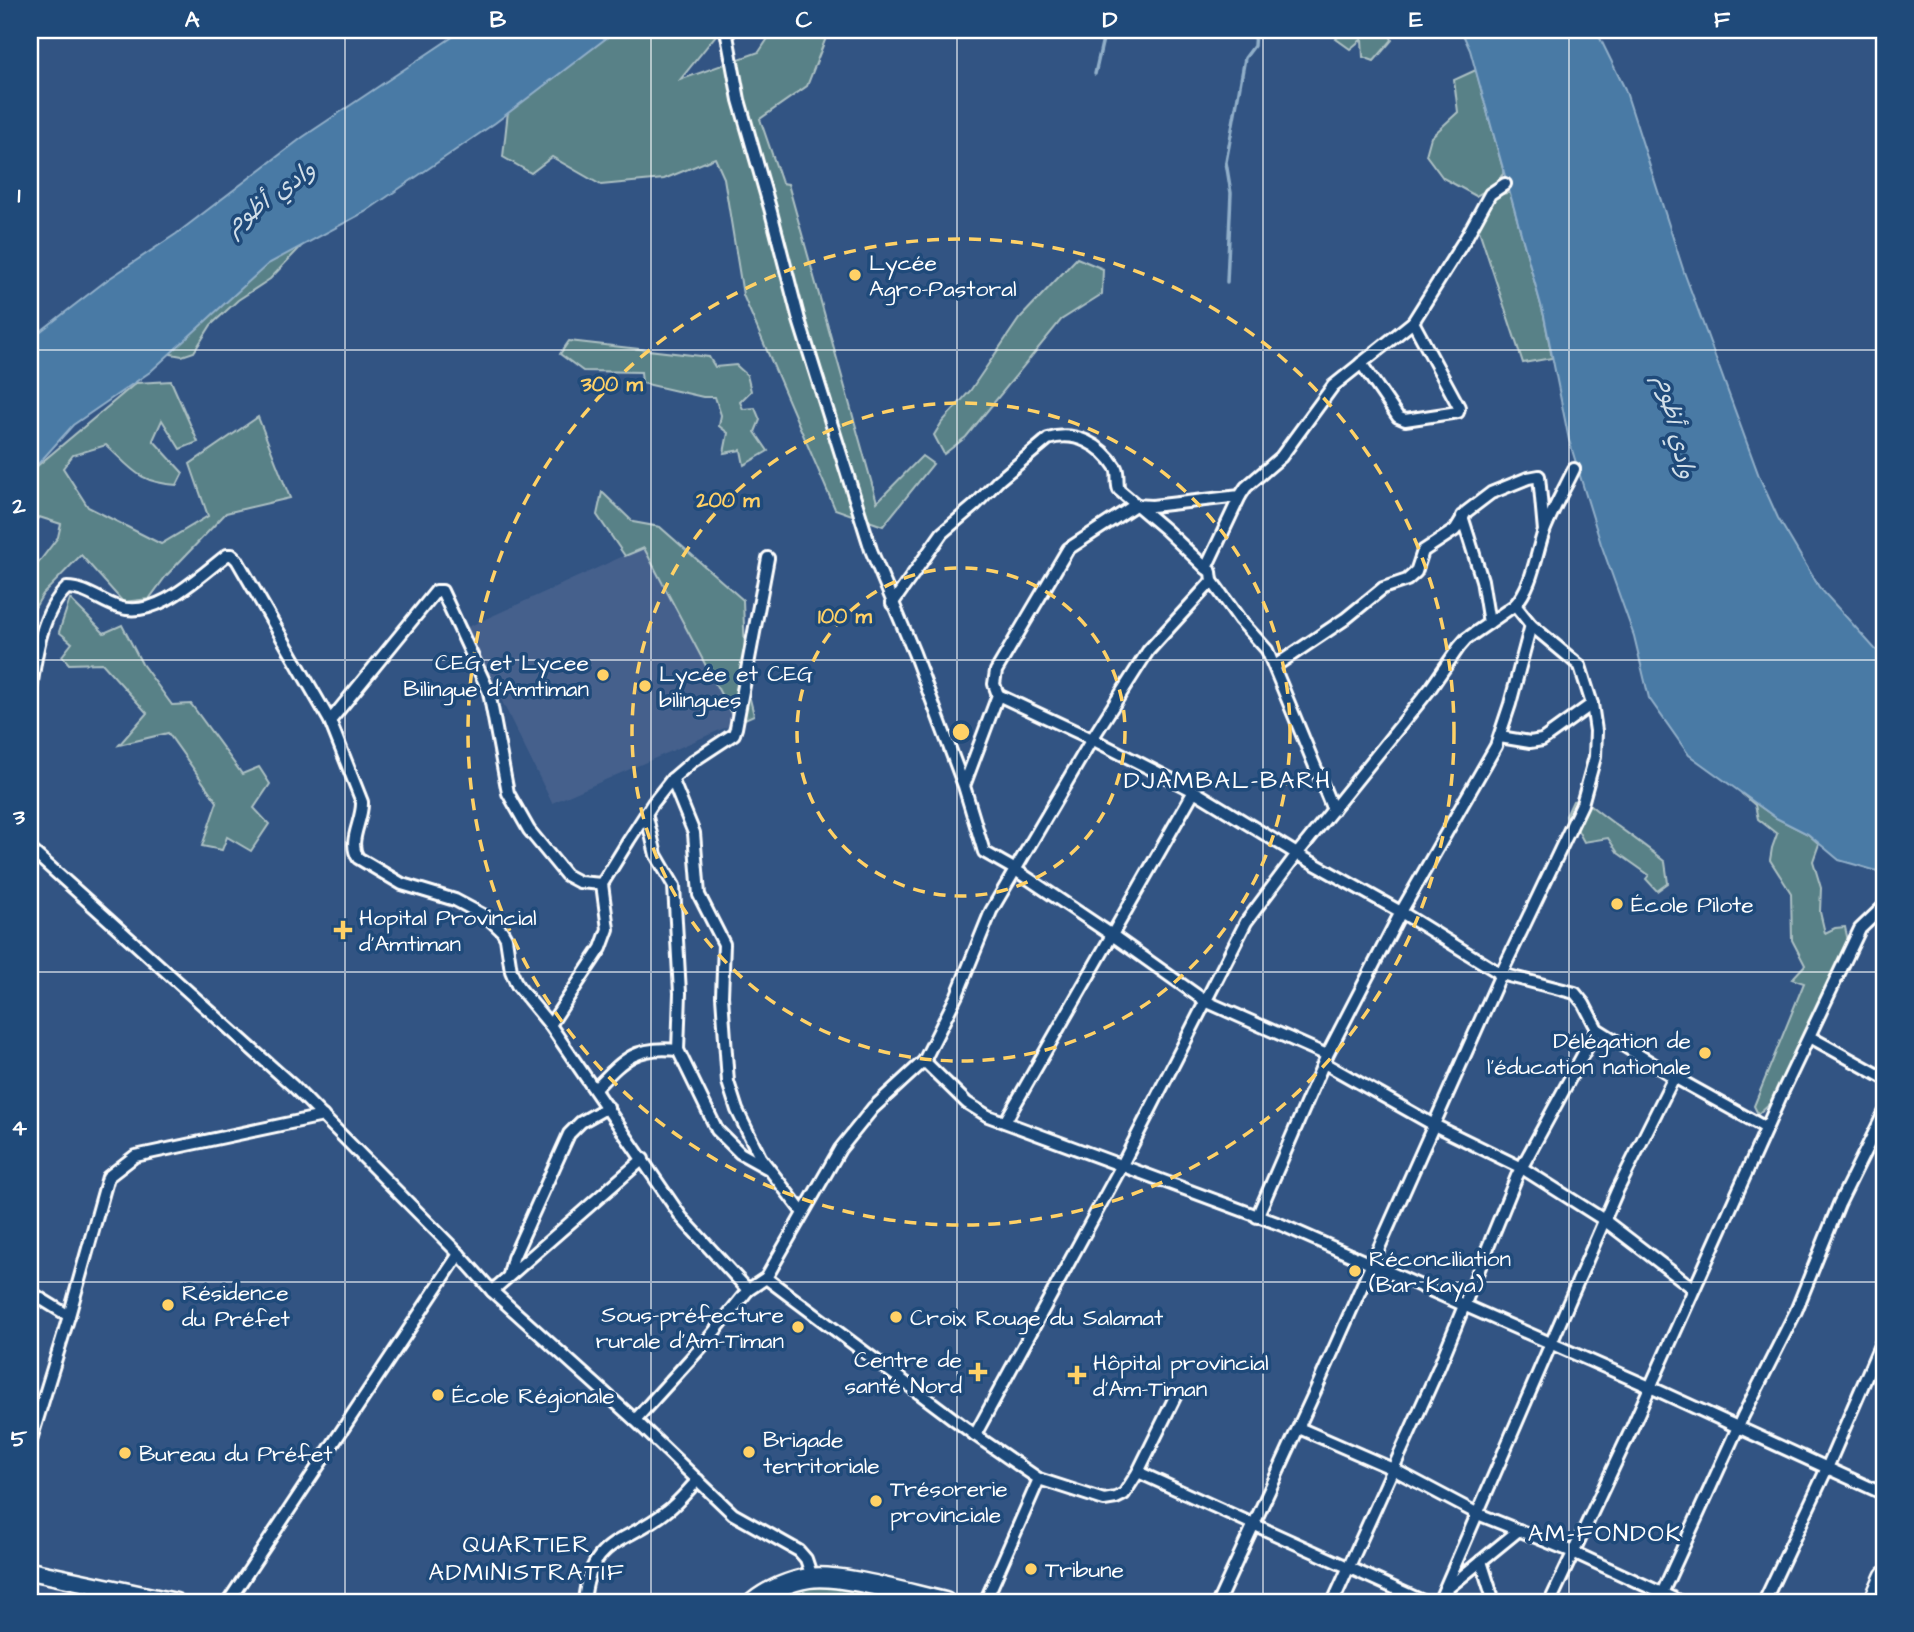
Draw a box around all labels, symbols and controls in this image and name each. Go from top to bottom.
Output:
text: A [185,4,200,36]
text: B [490,4,507,36]
text: C [796,4,813,36]
text: D [1103,4,1118,36]
text: E [1409,4,1423,36]
text: F [1714,4,1731,36]
water label: وادي أظوم [217,153,323,244]
text: 1 [18,179,21,211]
place label: Lycée Agro-Pastoral [869,247,1017,306]
marker: Lycée Agro-Pastoral [847,267,863,283]
text: 300 m [580,370,644,399]
water label: وادي أظوم [1646,371,1703,482]
text: 200 m [695,486,760,515]
text: 2 [11,490,26,522]
text: 100 m [818,602,873,631]
place label: CEG et Lycee Bilingue d'Amtiman [403,647,589,706]
place label: Lycée et CEG bilingues [659,658,813,717]
marker: CEG et Lycee Bilingue d'Amtiman [595,667,611,683]
marker: Lycée et CEG bilingues [637,678,653,694]
centre of rings [949,720,973,744]
district label: DJAMBAL-BARH [1124,764,1332,798]
text: 3 [12,801,25,833]
place label: École Pilote [1631,889,1754,921]
marker: École Pilote [1609,896,1625,912]
place label: Hopital Provincial d'Amtiman [359,902,537,960]
marker: Hopital Provincial d'Amtiman [333,920,353,940]
place label: Délégation de l'éducation nationale [1487,1025,1691,1083]
marker: Délégation de l'éducation nationale [1697,1045,1713,1061]
text: 4 [11,1112,27,1144]
place label: Réconciliation (Bar Kaya) [1369,1243,1511,1302]
marker: Réconciliation (Bar Kaya) [1347,1263,1363,1279]
place label: Résidence du Préfet [182,1277,291,1335]
marker: Résidence du Préfet [160,1297,176,1313]
place label: Sous-préfecture rurale d'Am-Timan [596,1299,784,1357]
place label: Croix Rouge du Salamat [910,1302,1164,1335]
marker: Croix Rouge du Salamat [888,1309,904,1325]
marker: Sous-préfecture rurale d'Am-Timan [790,1319,806,1335]
place label: Centre de santé Nord [844,1344,962,1402]
place label: Hôpital provincial d'Am-Timan [1093,1347,1269,1405]
marker: Centre de santé Nord [968,1362,988,1382]
marker: Hôpital provincial d'Am-Timan [1067,1365,1087,1385]
place label: École Régionale [452,1380,615,1413]
marker: École Régionale [430,1387,446,1403]
text: 5 [11,1423,28,1455]
place label: Brigade territoriale [763,1424,880,1482]
place label: Bureau du Préfet [139,1438,333,1470]
marker: Brigade territoriale [741,1444,757,1460]
marker: Bureau du Préfet [117,1445,133,1461]
place label: Trésorerie provinciale [890,1473,1008,1531]
marker: Trésorerie provinciale [868,1493,884,1509]
district label: AM-FONDOK [1528,1517,1682,1551]
district label: QUARTIER ADMINISTRATIF [428,1528,626,1590]
place label: Tribune [1045,1554,1124,1586]
marker: Tribune [1023,1561,1039,1577]

